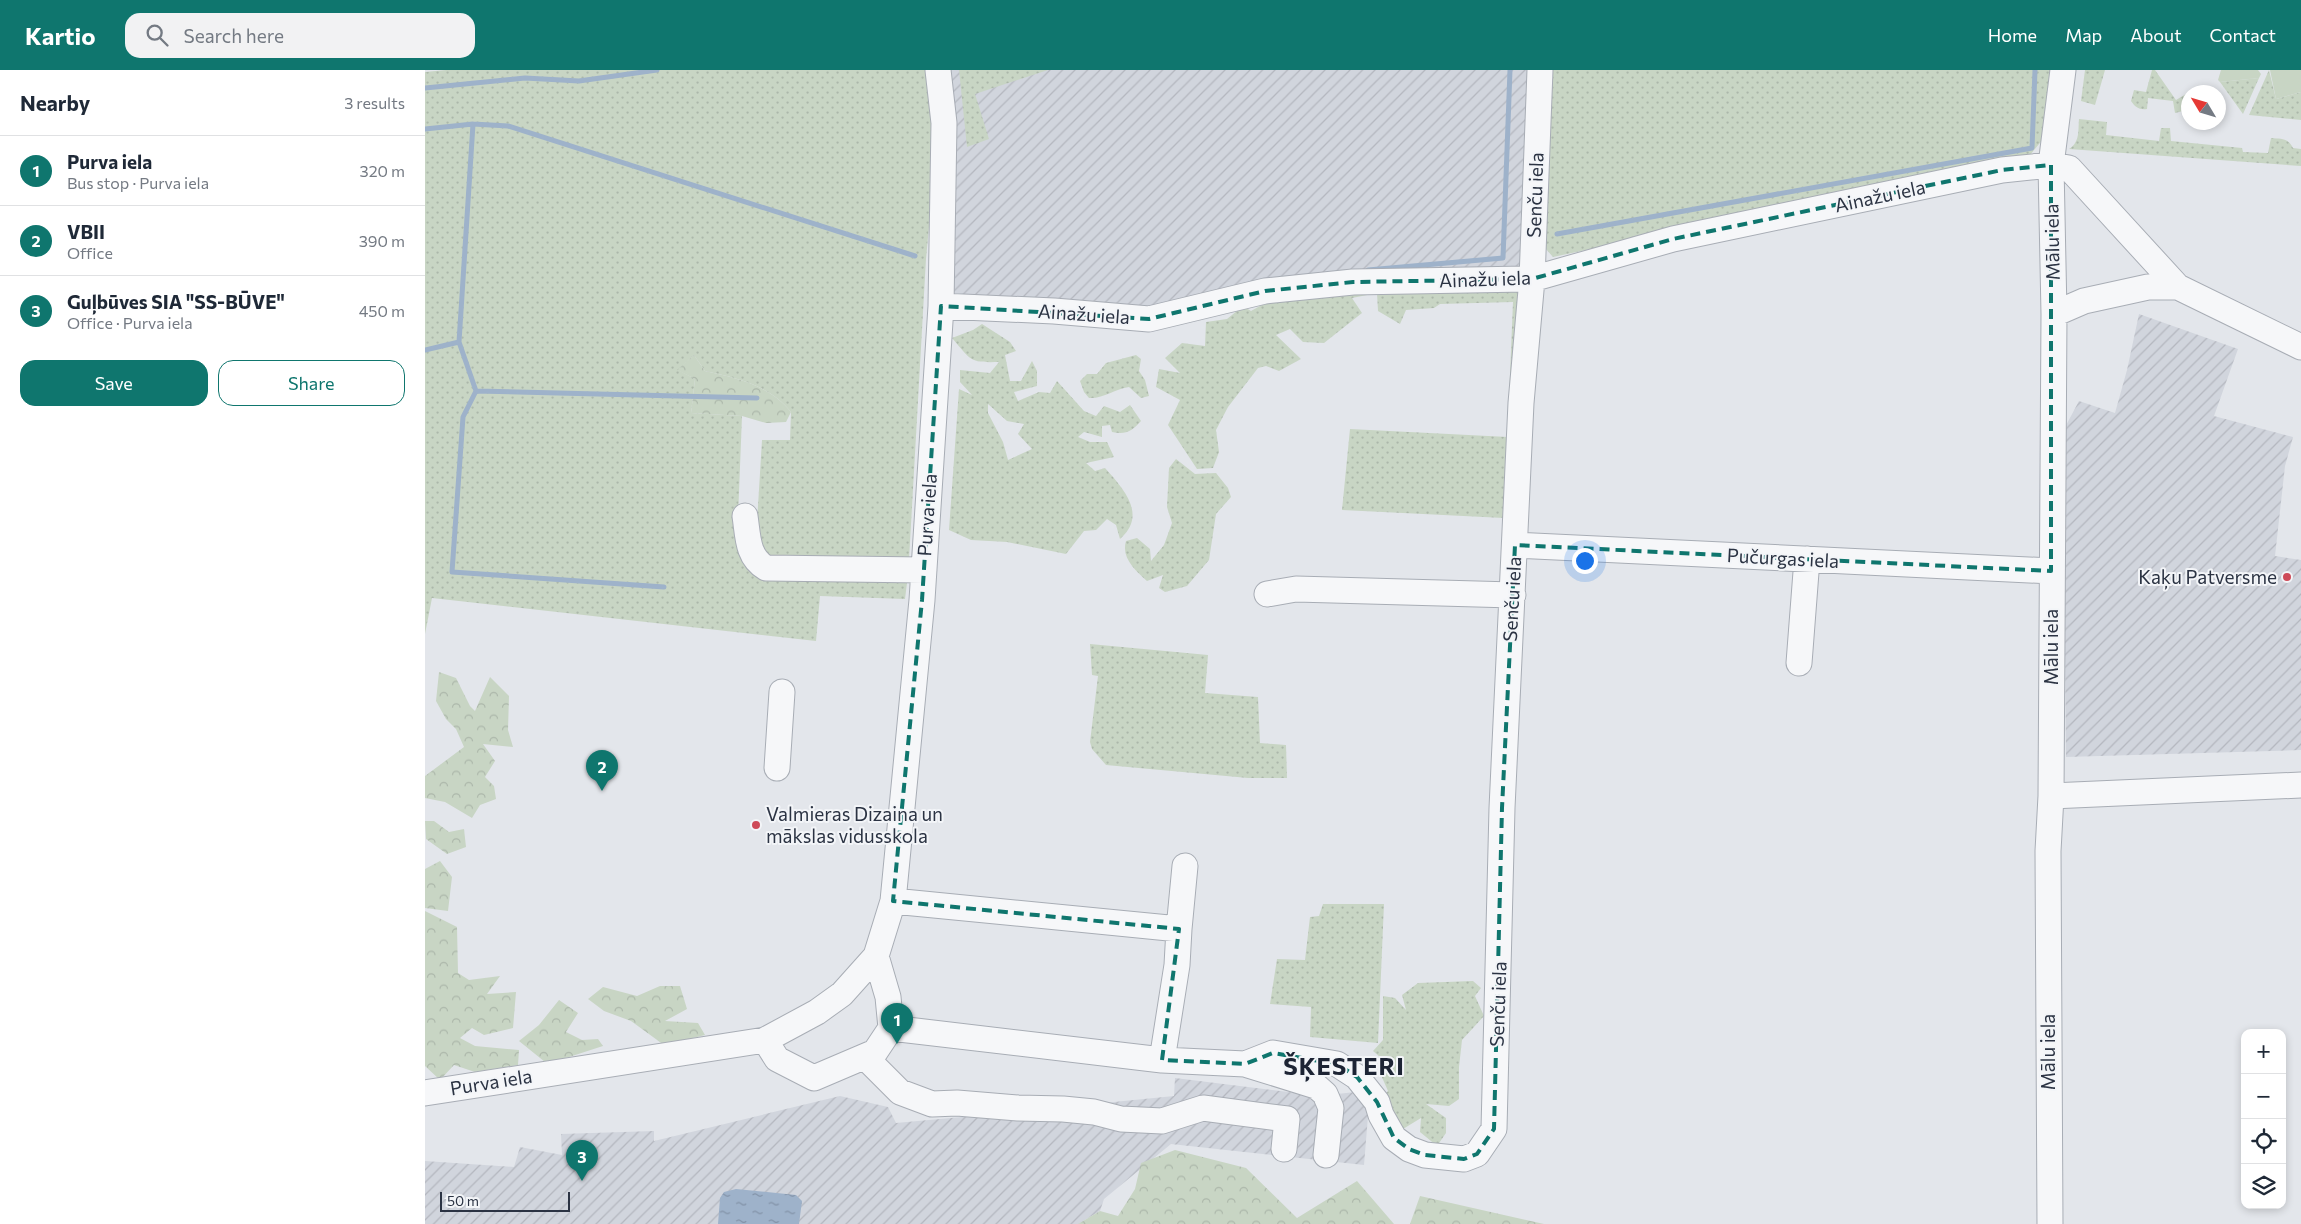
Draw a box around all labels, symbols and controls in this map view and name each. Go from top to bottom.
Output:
search box [125,13,475,58]
text: Kartio [25,21,95,50]
icon: search [143,21,171,49]
text: Search here [183,24,284,47]
text: Home [1988,24,2037,46]
text: Map [2065,24,2102,46]
text: About [2130,24,2182,46]
text: Contact [2210,24,2276,46]
north arrow [2181,85,2226,130]
text: Nearby [20,90,90,115]
text: 3 results [344,93,405,112]
text: Purva iela [67,150,152,173]
street label: Senču iela [1522,152,1547,238]
text: 1 [32,161,40,180]
text: 320 m [360,161,405,180]
text: Bus stop · Purva iela [67,173,209,192]
street label: Ainažu iela [1832,175,1927,216]
street label: Mālu iela [2039,204,2064,281]
text: VBII [67,220,105,243]
text: 2 [31,231,41,250]
text: 390 m [359,231,405,250]
text: Office [67,243,113,262]
street label: Ainažu iela [1439,265,1531,292]
text: Guļbūves SIA "SS-BŪVE" [67,290,285,313]
street label: Ainažu iela [1037,299,1131,328]
text: 3 [31,301,41,320]
text: 450 m [359,301,405,320]
text: Office · Purva iela [67,313,193,332]
button: Save [20,360,208,406]
button: Share [218,360,405,406]
street label: Purva iela [912,473,941,557]
street label: Pučurgas iela [1726,543,1840,572]
your location [1572,548,1598,574]
street label: Senču iela [1498,556,1525,642]
place label: Kaķu Patversme [2138,565,2277,590]
marker: Kaķu Patversme [2281,571,2293,583]
street label: Mālu iela [2039,609,2062,685]
pin: 2 [586,750,618,791]
place label: Valmieras Dizaina un mākslas vidusskola [766,802,943,847]
marker: Valmieras Dizaina un mākslas vidusskola [750,819,762,831]
street label: Senču iela [1485,961,1510,1047]
pin: 1 [881,1003,913,1044]
street label: Mālu iela [2036,1014,2059,1090]
map controls [2241,1029,2286,1209]
button: + [2241,1029,2286,1074]
district label: ŠĶESTERI [1283,1051,1405,1082]
street label: Purva iela [448,1064,534,1099]
button: − [2241,1074,2286,1119]
button: locate [2241,1119,2286,1164]
pin: 3 [566,1140,598,1181]
button: layers [2241,1164,2286,1209]
scale bar [440,1189,570,1212]
text: 50 m [447,1192,479,1209]

